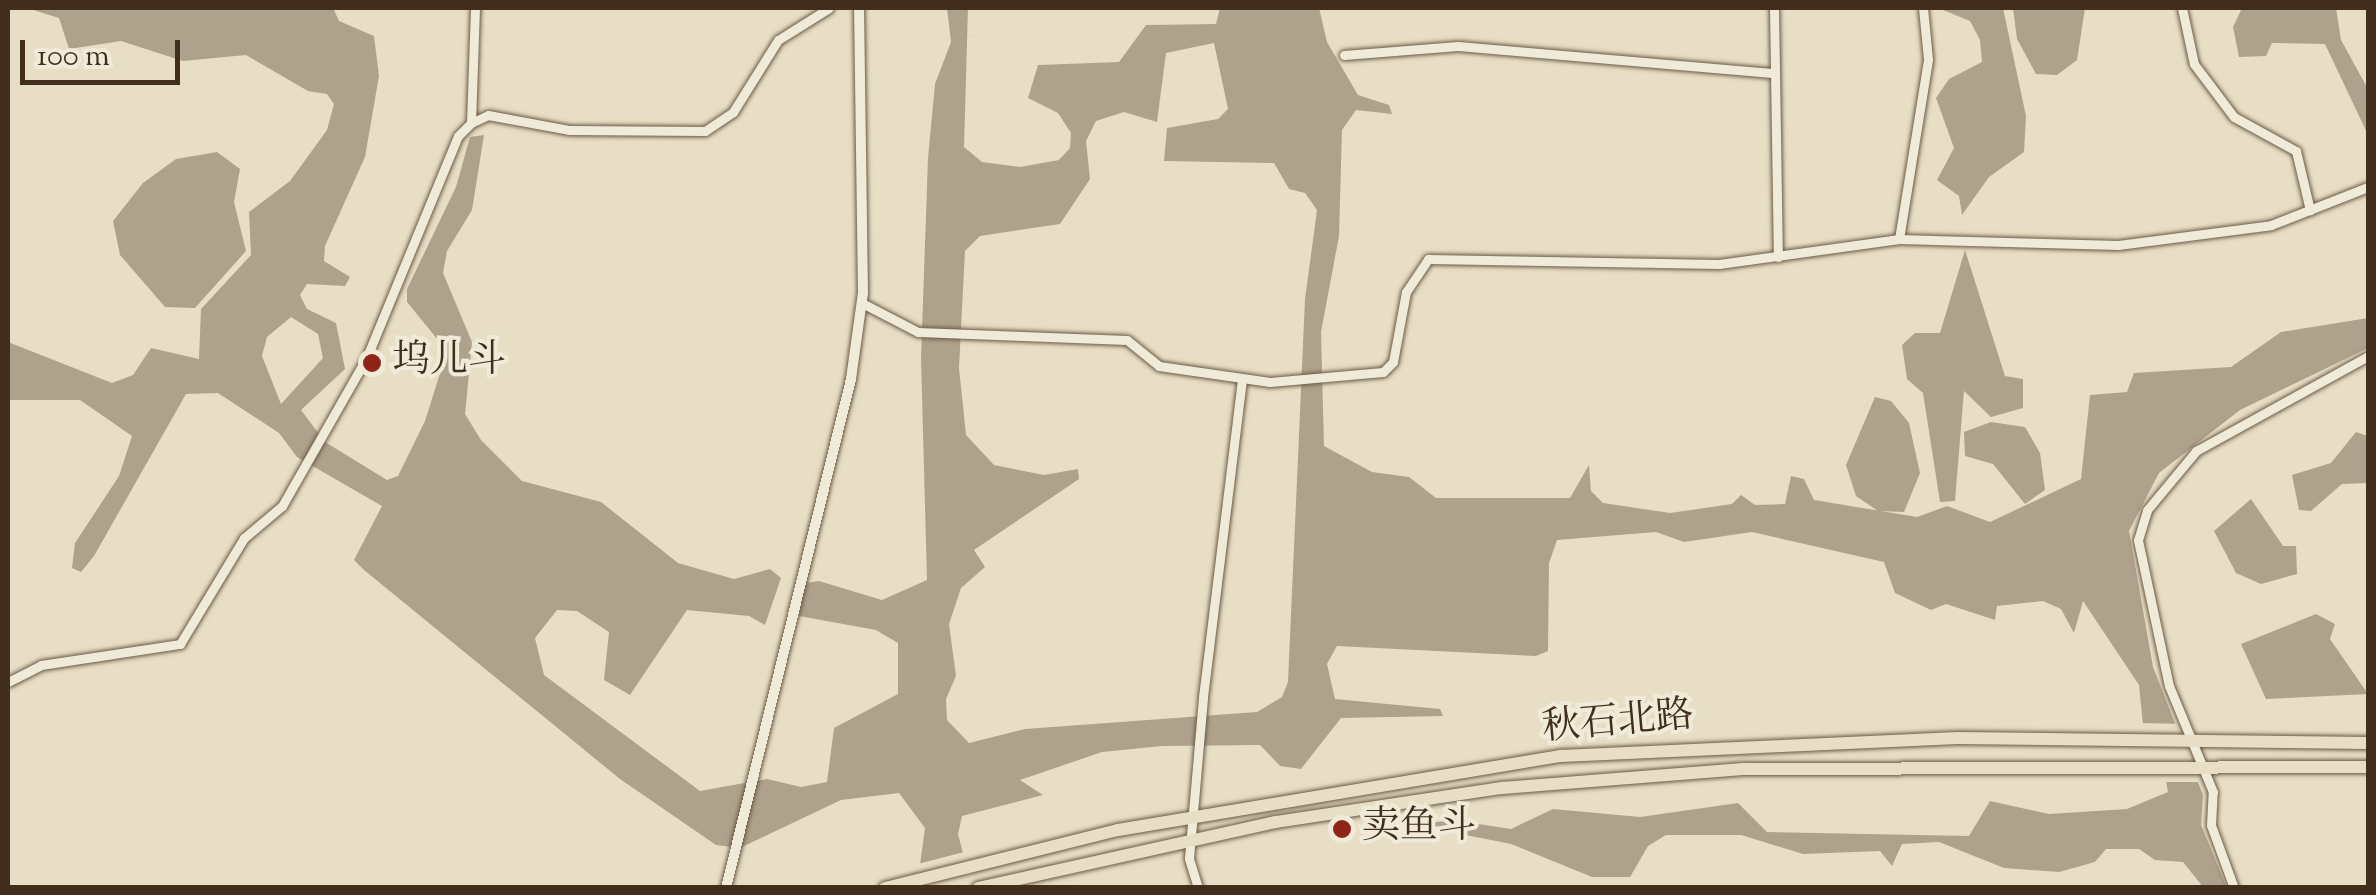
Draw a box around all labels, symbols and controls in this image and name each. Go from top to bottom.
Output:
scale bar [25,20,185,82]
text: 100 m [37,36,110,79]
place label: 坞儿斗 [392,340,506,386]
marker: 坞儿斗 [361,352,383,374]
street label: 秋石北路 [1540,695,1696,753]
place label: 卖鱼斗 [1362,806,1476,852]
marker: 卖鱼斗 [1331,818,1353,840]

